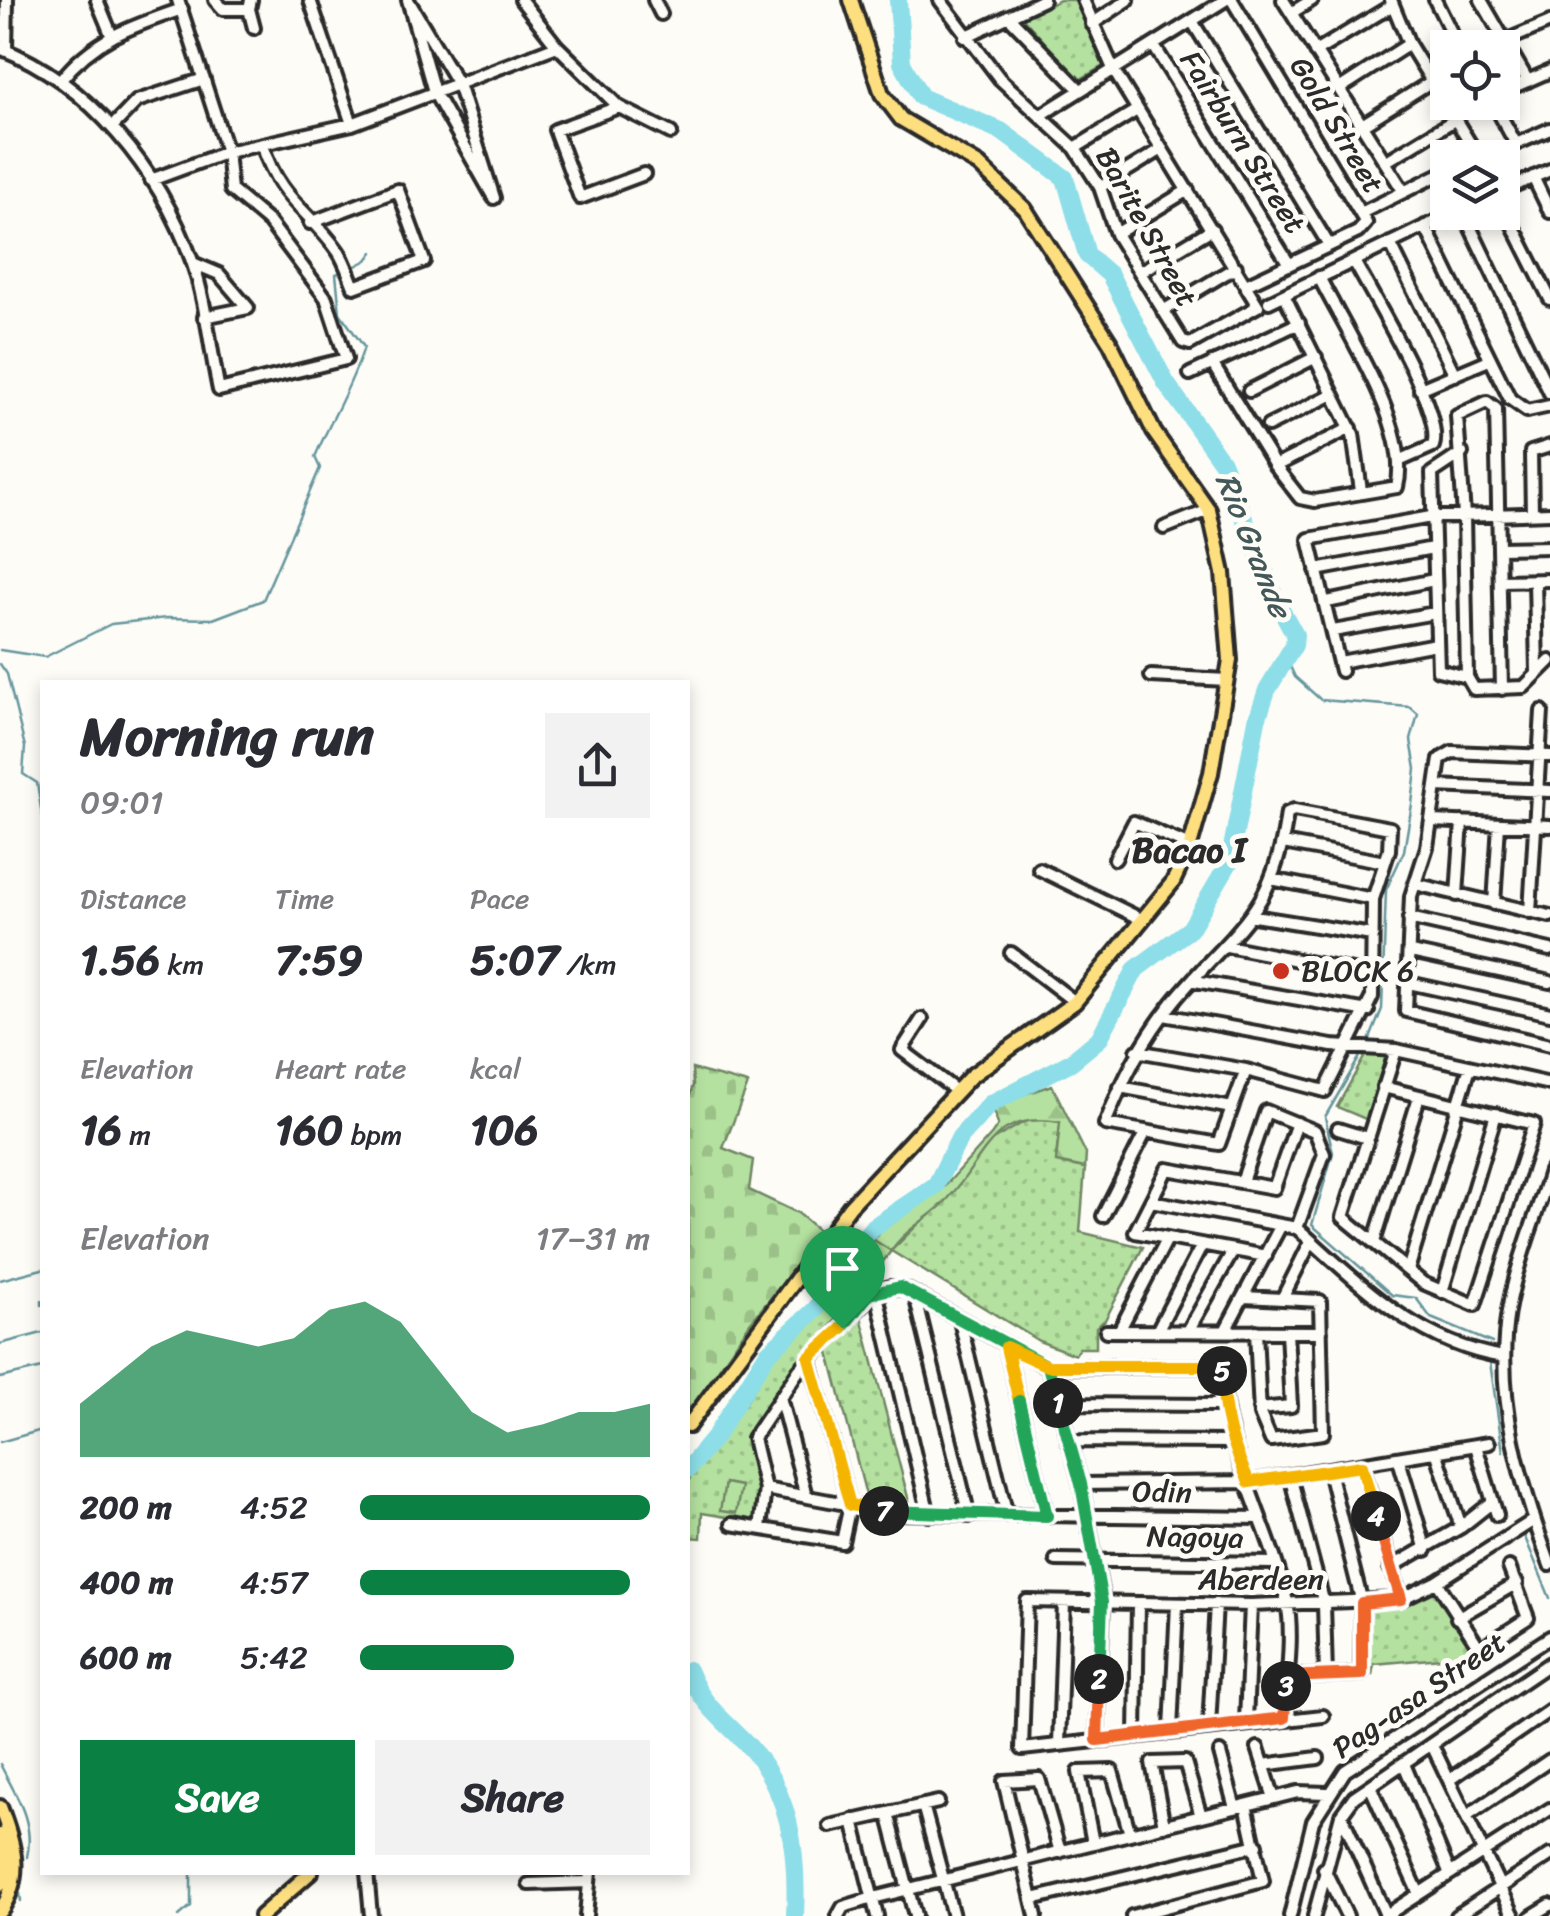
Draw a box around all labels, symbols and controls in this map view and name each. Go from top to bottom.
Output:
map controls [1430,30,1520,230]
button: locate [1430,30,1520,120]
street label: Fairburn Street [1165,39,1321,245]
street label: Gold Street [1274,45,1400,205]
street label: Barite Street [1080,136,1214,318]
button: layers [1430,140,1520,230]
water label: Rio Grande [1199,464,1310,630]
text: Morning run [80,688,374,785]
button: share [545,713,650,818]
text: 09:01 [80,774,164,831]
district label: Bacao I [1132,819,1250,881]
text: Distance [80,874,186,923]
text: Time [275,874,334,923]
text: Pace [470,874,529,923]
text: 1.56 [80,923,160,997]
text: 7:59 [275,923,363,997]
text: 5:07 [470,923,559,997]
text: km [160,940,204,989]
text: /km [559,940,616,989]
place label: BLOCK 6 [1301,944,1414,998]
marker: BLOCK 6 [1270,960,1292,982]
text: Elevation [80,1044,193,1093]
text: Heart rate [275,1044,406,1093]
text: kcal [470,1044,521,1093]
text: 16 [80,1093,122,1167]
text: 160 [275,1093,343,1167]
text: 106 [470,1093,538,1167]
text: m [122,1110,151,1159]
text: bpm [343,1110,402,1159]
text: Elevation [80,1210,210,1267]
text: 17–31 m [536,1210,650,1267]
pin [800,1226,885,1329]
icon: arrive [815,1241,870,1296]
pin: 5 [1197,1346,1247,1396]
text: 5 [1213,1346,1231,1395]
pin: 1 [1033,1378,1083,1428]
text: 1 [1052,1378,1064,1427]
street label: Odin [1132,1464,1192,1520]
text: 200 m [80,1479,172,1536]
text: 4:52 [240,1479,308,1536]
pin: 7 [859,1486,909,1536]
text: 7 [876,1486,892,1535]
pin: 4 [1351,1491,1401,1541]
text: 4 [1367,1491,1385,1540]
street label: Nagoya [1146,1509,1244,1565]
street label: Aberdeen [1197,1552,1324,1606]
text: 400 m [80,1554,173,1611]
text: 4:57 [240,1554,308,1611]
street label: Pag-asa Street [1320,1616,1518,1774]
text: 600 m [80,1629,172,1686]
text: 5:42 [240,1629,308,1686]
pin: 2 [1074,1654,1124,1704]
text: 2 [1091,1654,1107,1703]
pin: 3 [1261,1661,1311,1711]
text: 3 [1278,1661,1294,1710]
button: Save [80,1740,355,1855]
button: Share [375,1740,650,1855]

